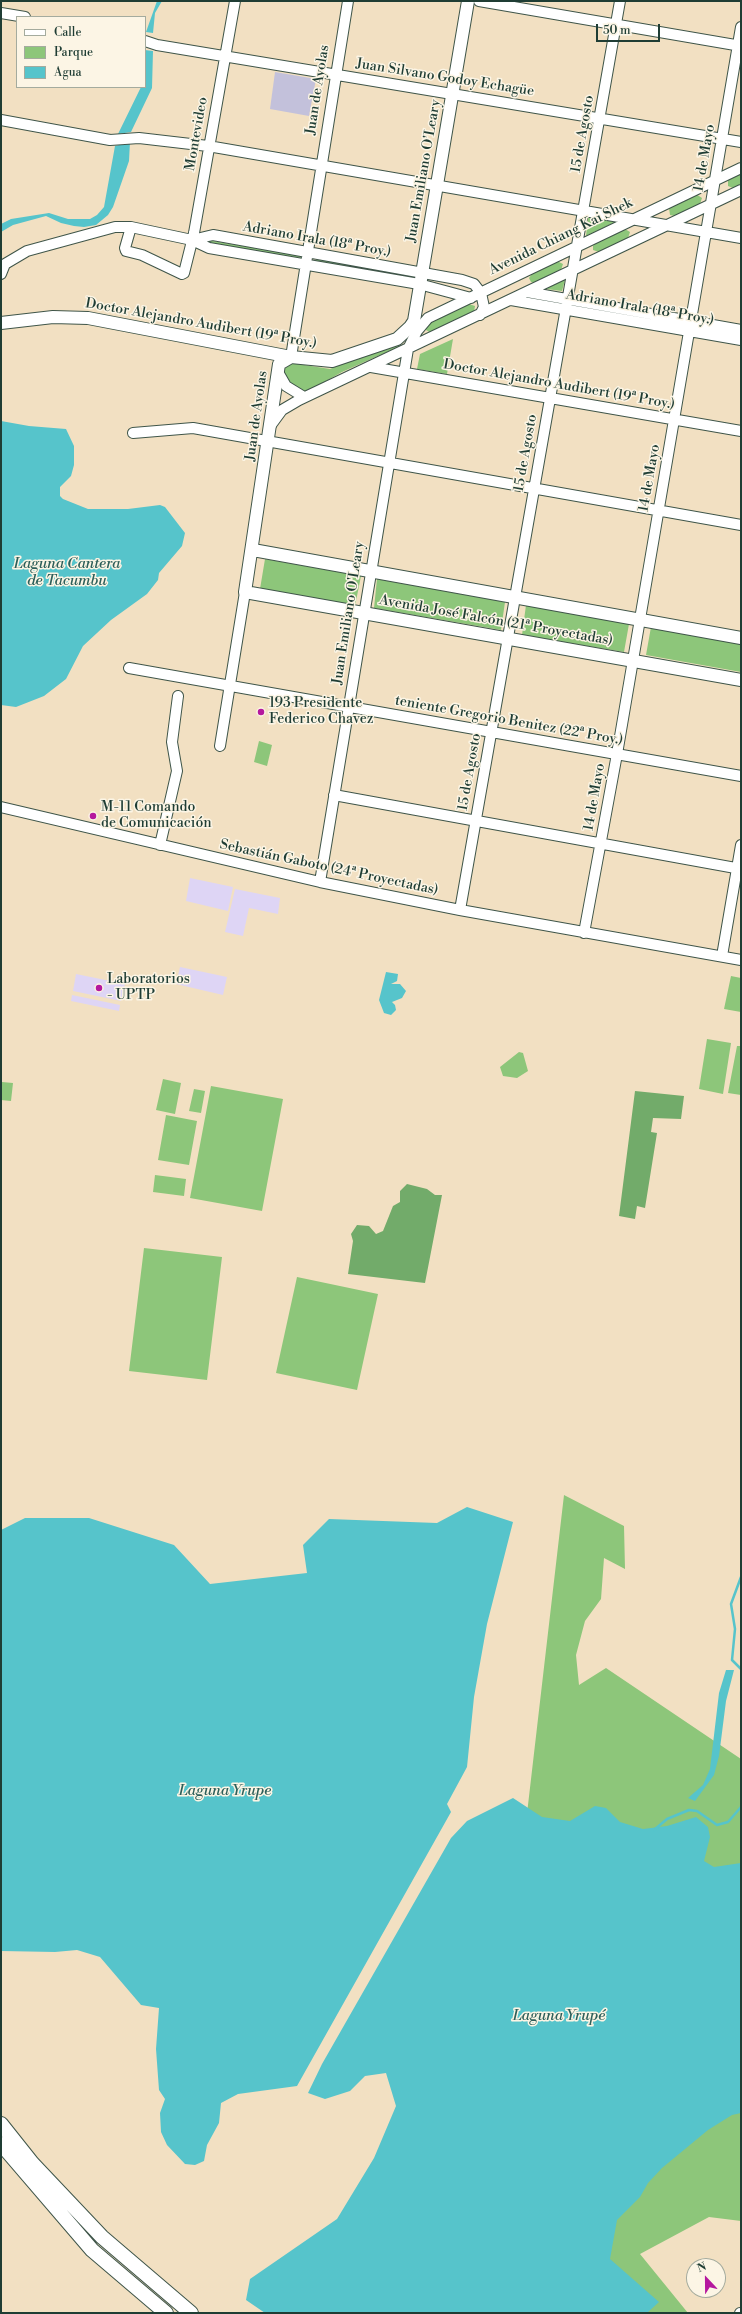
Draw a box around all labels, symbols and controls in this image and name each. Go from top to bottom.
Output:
legend [16,16,146,88]
scale bar [598,16,662,42]
text: 50 m [603,23,631,38]
text: Calle [54,25,81,40]
street label: Juan de Ayolas [303,44,333,136]
text: Parque [54,45,93,60]
street label: Juan Silvano Godoy Echagüe [355,56,535,100]
text: Agua [54,65,82,80]
street label: 15 de Agosto [568,94,598,174]
street label: Montevideo [182,96,212,172]
street label: Juan Emiliano O'Leary [403,98,445,244]
street label: 14 de Mayo [691,123,719,193]
street label: Avenida Chiang Kai Shek [486,195,636,279]
street label: Adriano Irala (18ª Proy.) [242,219,392,261]
street label: Adriano Irala (18ª Proy.) [565,287,715,329]
street label: Doctor Alejandro Audibert (19ª Proy.) [84,295,318,353]
street label: Doctor Alejandro Audibert (19ª Proy.) [442,356,676,414]
street label: Juan de Ayolas [242,370,272,462]
street label: 15 de Agosto [511,413,541,493]
street label: 14 de Mayo [636,443,664,513]
street label: Juan Emiliano O'Leary [329,540,369,686]
water label: Laguna Cantera de Tacumbu [14,555,120,590]
street label: Avenida José Falcón (21ª Proyectadas) [378,592,614,650]
street label: teniente Gregorio Benitez (22ª Proy.) [394,693,624,749]
place label: 193 Presidente Federico Chavez [269,696,374,728]
marker: 193 Presidente Federico Chavez [256,707,266,717]
street label: 15 de Agosto [455,732,485,812]
street label: 14 de Mayo [581,762,609,832]
place label: M-11 Comando de Comunicación [101,800,212,832]
marker: M-11 Comando de Comunicación [88,811,98,821]
street label: Sebastián Gaboto (24ª Proyectadas) [218,837,440,899]
place label: Laboratorios - UPTP [107,972,190,1004]
marker: Laboratorios - UPTP [94,983,104,993]
water label: Laguna Yrupe [179,1782,271,1800]
water label: Laguna Yrupé [513,2007,605,2025]
north arrow [686,2258,726,2298]
text: N [695,2260,709,2276]

